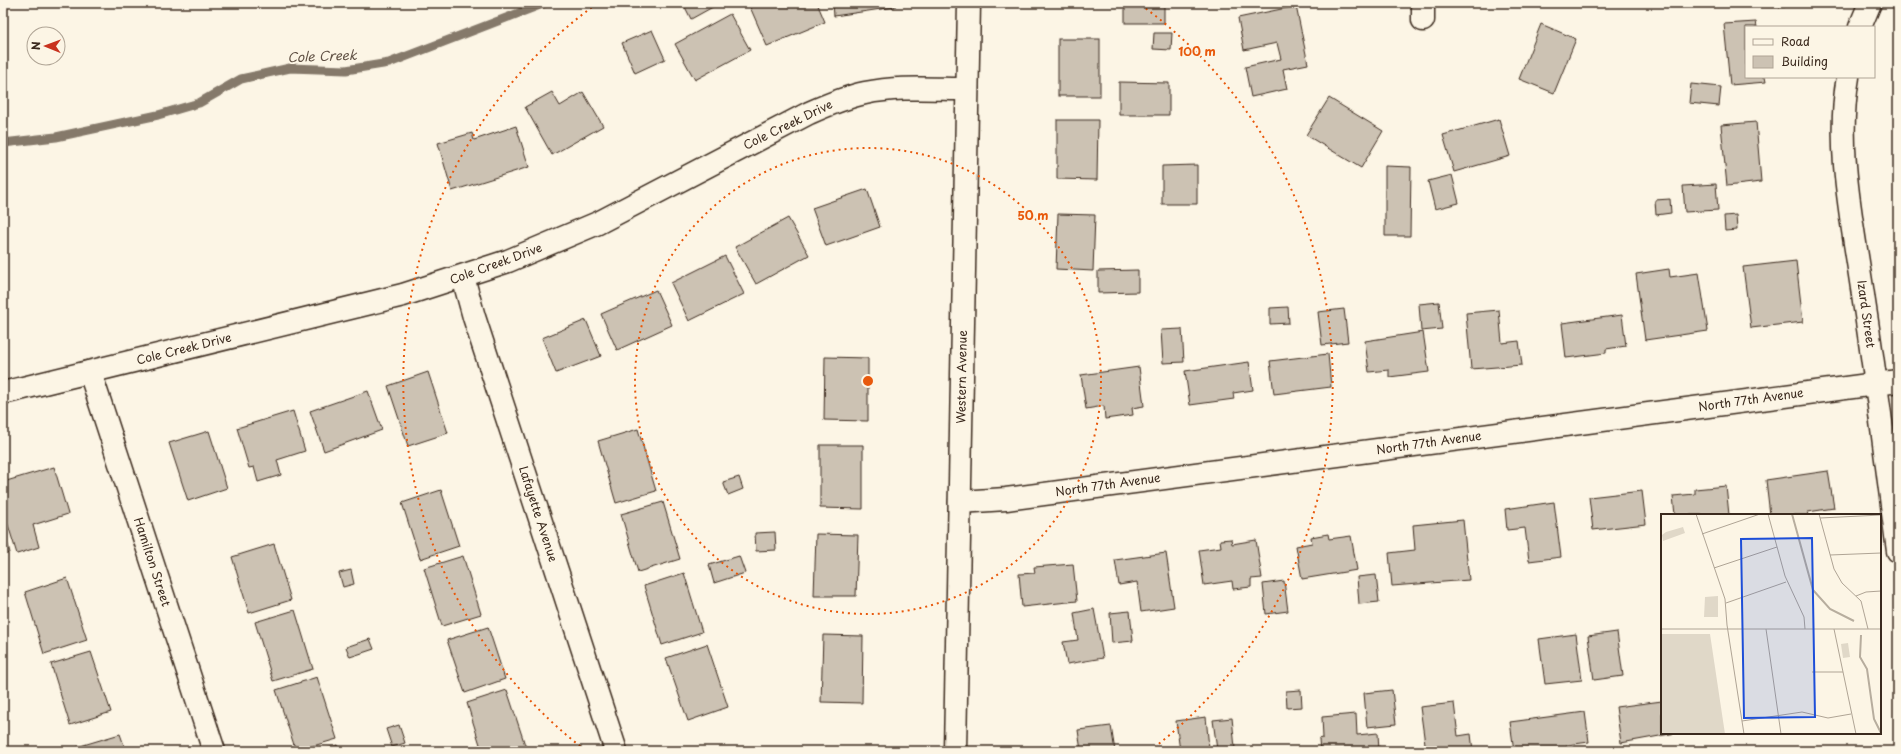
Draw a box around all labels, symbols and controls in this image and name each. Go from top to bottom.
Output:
north arrow [26,26,66,66]
legend [1745,26,1875,78]
text: Road [1781,32,1810,50]
text: N [27,41,44,50]
text: 100 m [1178,42,1216,60]
water label: Cole Creek [287,45,358,66]
text: Building [1781,52,1828,70]
street label: Cole Creek Drive [740,95,835,154]
text: 50 m [1017,206,1049,224]
street label: Cole Creek Drive [447,238,544,288]
street label: Izard Street [1853,279,1881,349]
street label: Cole Creek Drive [134,328,233,369]
street label: Western Avenue [951,330,971,424]
centre of rings [861,374,875,388]
street label: North 77th Avenue [1697,383,1805,415]
street label: North 77th Avenue [1375,426,1483,458]
street label: Lafayette Avenue [515,463,563,564]
street label: North 77th Avenue [1054,468,1162,500]
inset map [1661,514,1881,734]
street label: Hamilton Street [130,515,176,609]

